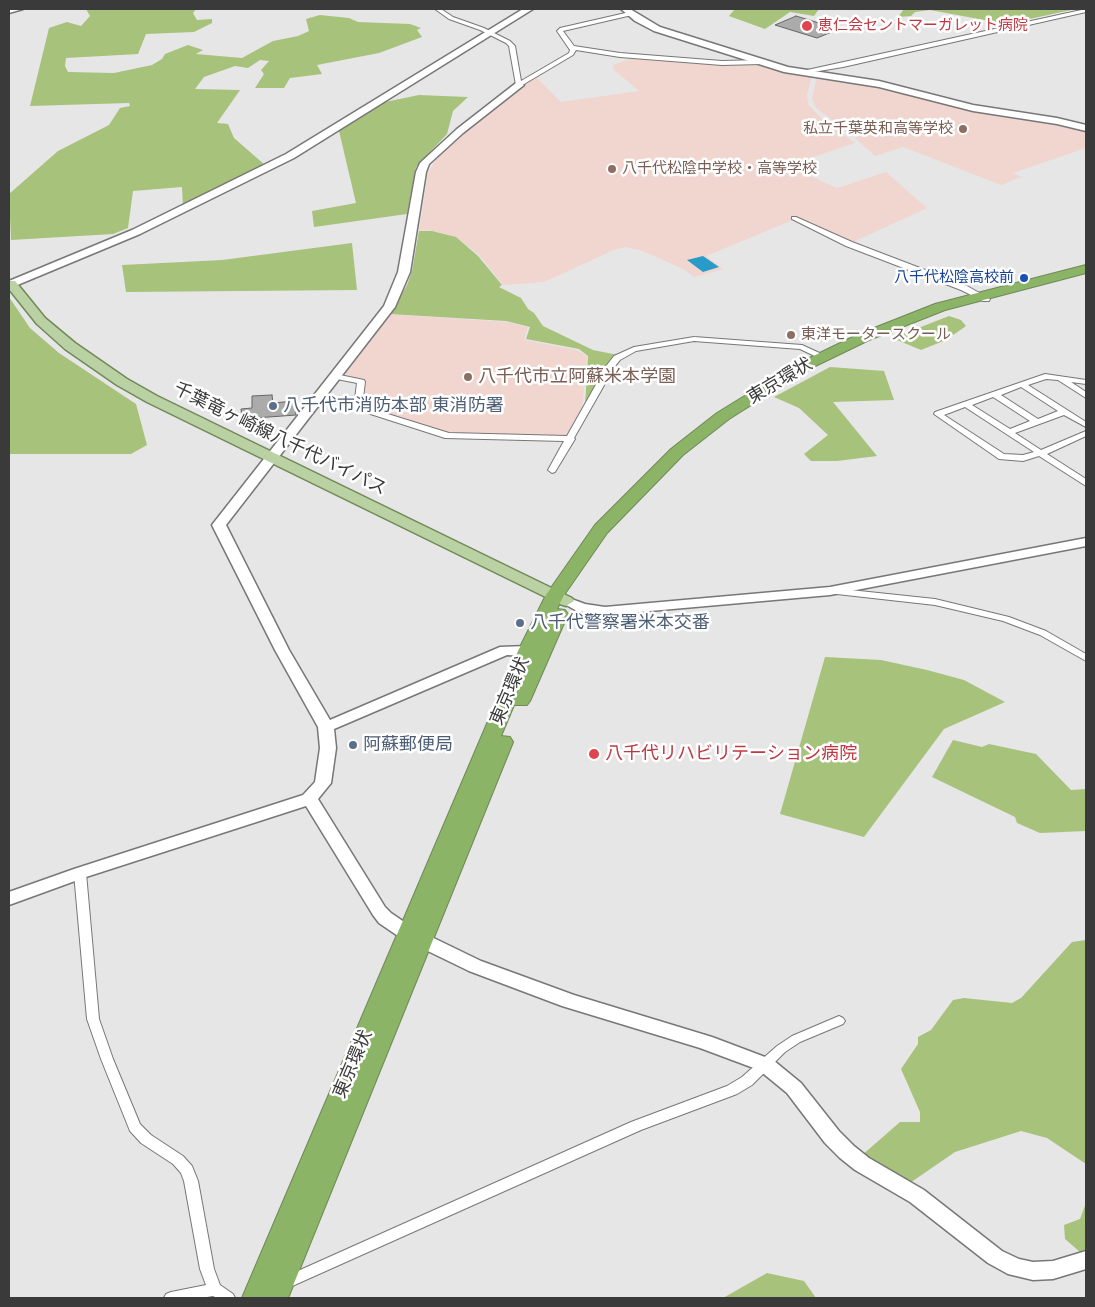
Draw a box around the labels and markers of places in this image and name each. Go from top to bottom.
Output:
place label: 恵仁会セントマーガレット病院 [818,17,1028,35]
marker: 恵仁会セントマーガレット病院 [800,19,814,33]
place label: 私立千葉英和高等学校 [803,120,953,138]
marker: 私立千葉英和高等学校 [957,123,969,135]
place label: 八千代松陰中学校・高等学校 [622,160,817,178]
marker: 八千代松陰中学校・高等学校 [606,163,618,175]
place label: 八千代松陰高校前 [894,269,1014,287]
marker: 八千代松陰高校前 [1018,272,1030,284]
place label: 東洋モータースクール [801,326,951,344]
marker: 東洋モータースクール [785,329,797,341]
place label: 八千代市立阿蘇米本学園 [478,366,676,388]
marker: 八千代市立阿蘇米本学園 [462,371,474,383]
place label: 八千代市消防本部 東消防署 [283,395,504,417]
marker: 八千代市消防本部 東消防署 [267,400,279,412]
place label: 八千代警察署米本交番 [530,612,710,634]
marker: 八千代警察署米本交番 [514,617,526,629]
place label: 阿蘇郵便局 [363,734,453,756]
marker: 阿蘇郵便局 [347,739,359,751]
place label: 八千代リハビリテーション病院 [605,743,857,765]
marker: 八千代リハビリテーション病院 [587,747,601,761]

